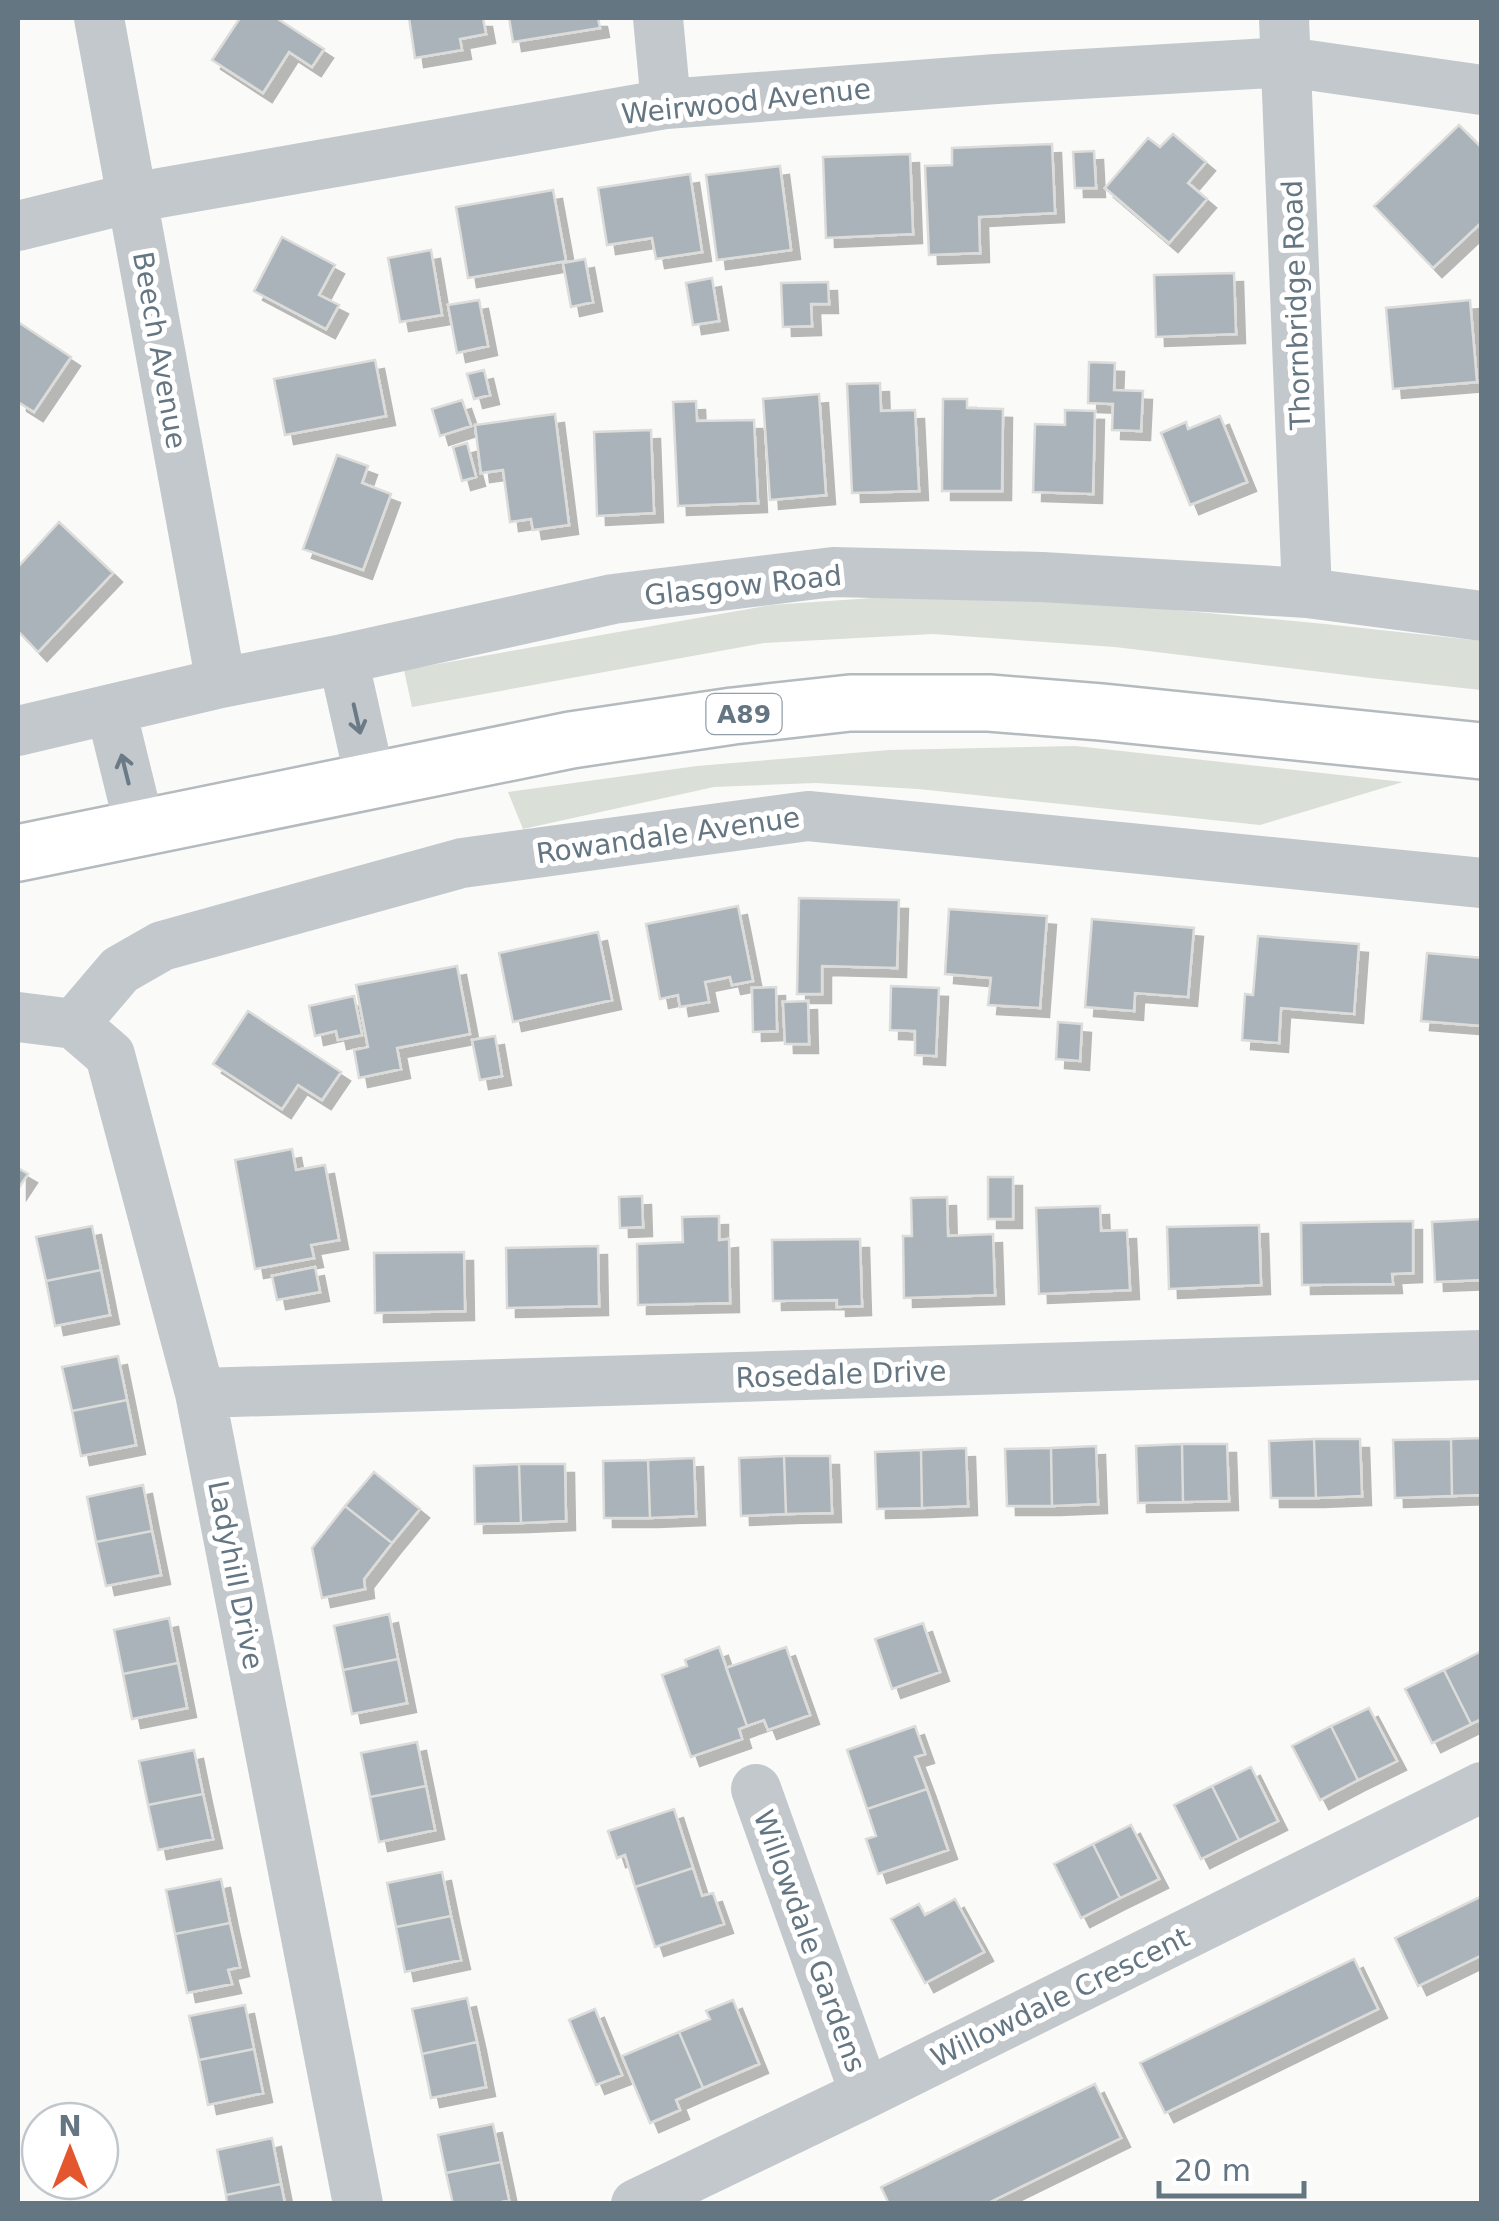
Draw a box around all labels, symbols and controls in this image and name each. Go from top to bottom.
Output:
street label: Weirwood Avenue [620,72,872,131]
street label: Thornbridge Road [1276,180,1317,431]
street label: Beech Avenue [126,249,193,451]
street label: Glasgow Road [643,559,843,612]
road number: A89 [706,694,782,734]
one-way arrow [348,702,367,734]
one-way arrow [115,754,133,786]
street label: Rowandale Avenue [534,801,802,870]
street label: Rosedale Drive [735,1354,947,1395]
street label: Ladyhill Drive [201,1478,270,1672]
street label: Willowdale Gardens [747,1806,872,2077]
street label: Willowdale Crescent [926,1921,1195,2074]
north arrow [20,2101,120,2201]
text: N [58,2110,82,2143]
scale bar [1159,2136,1304,2198]
text: 20 m [1174,2153,1251,2188]

